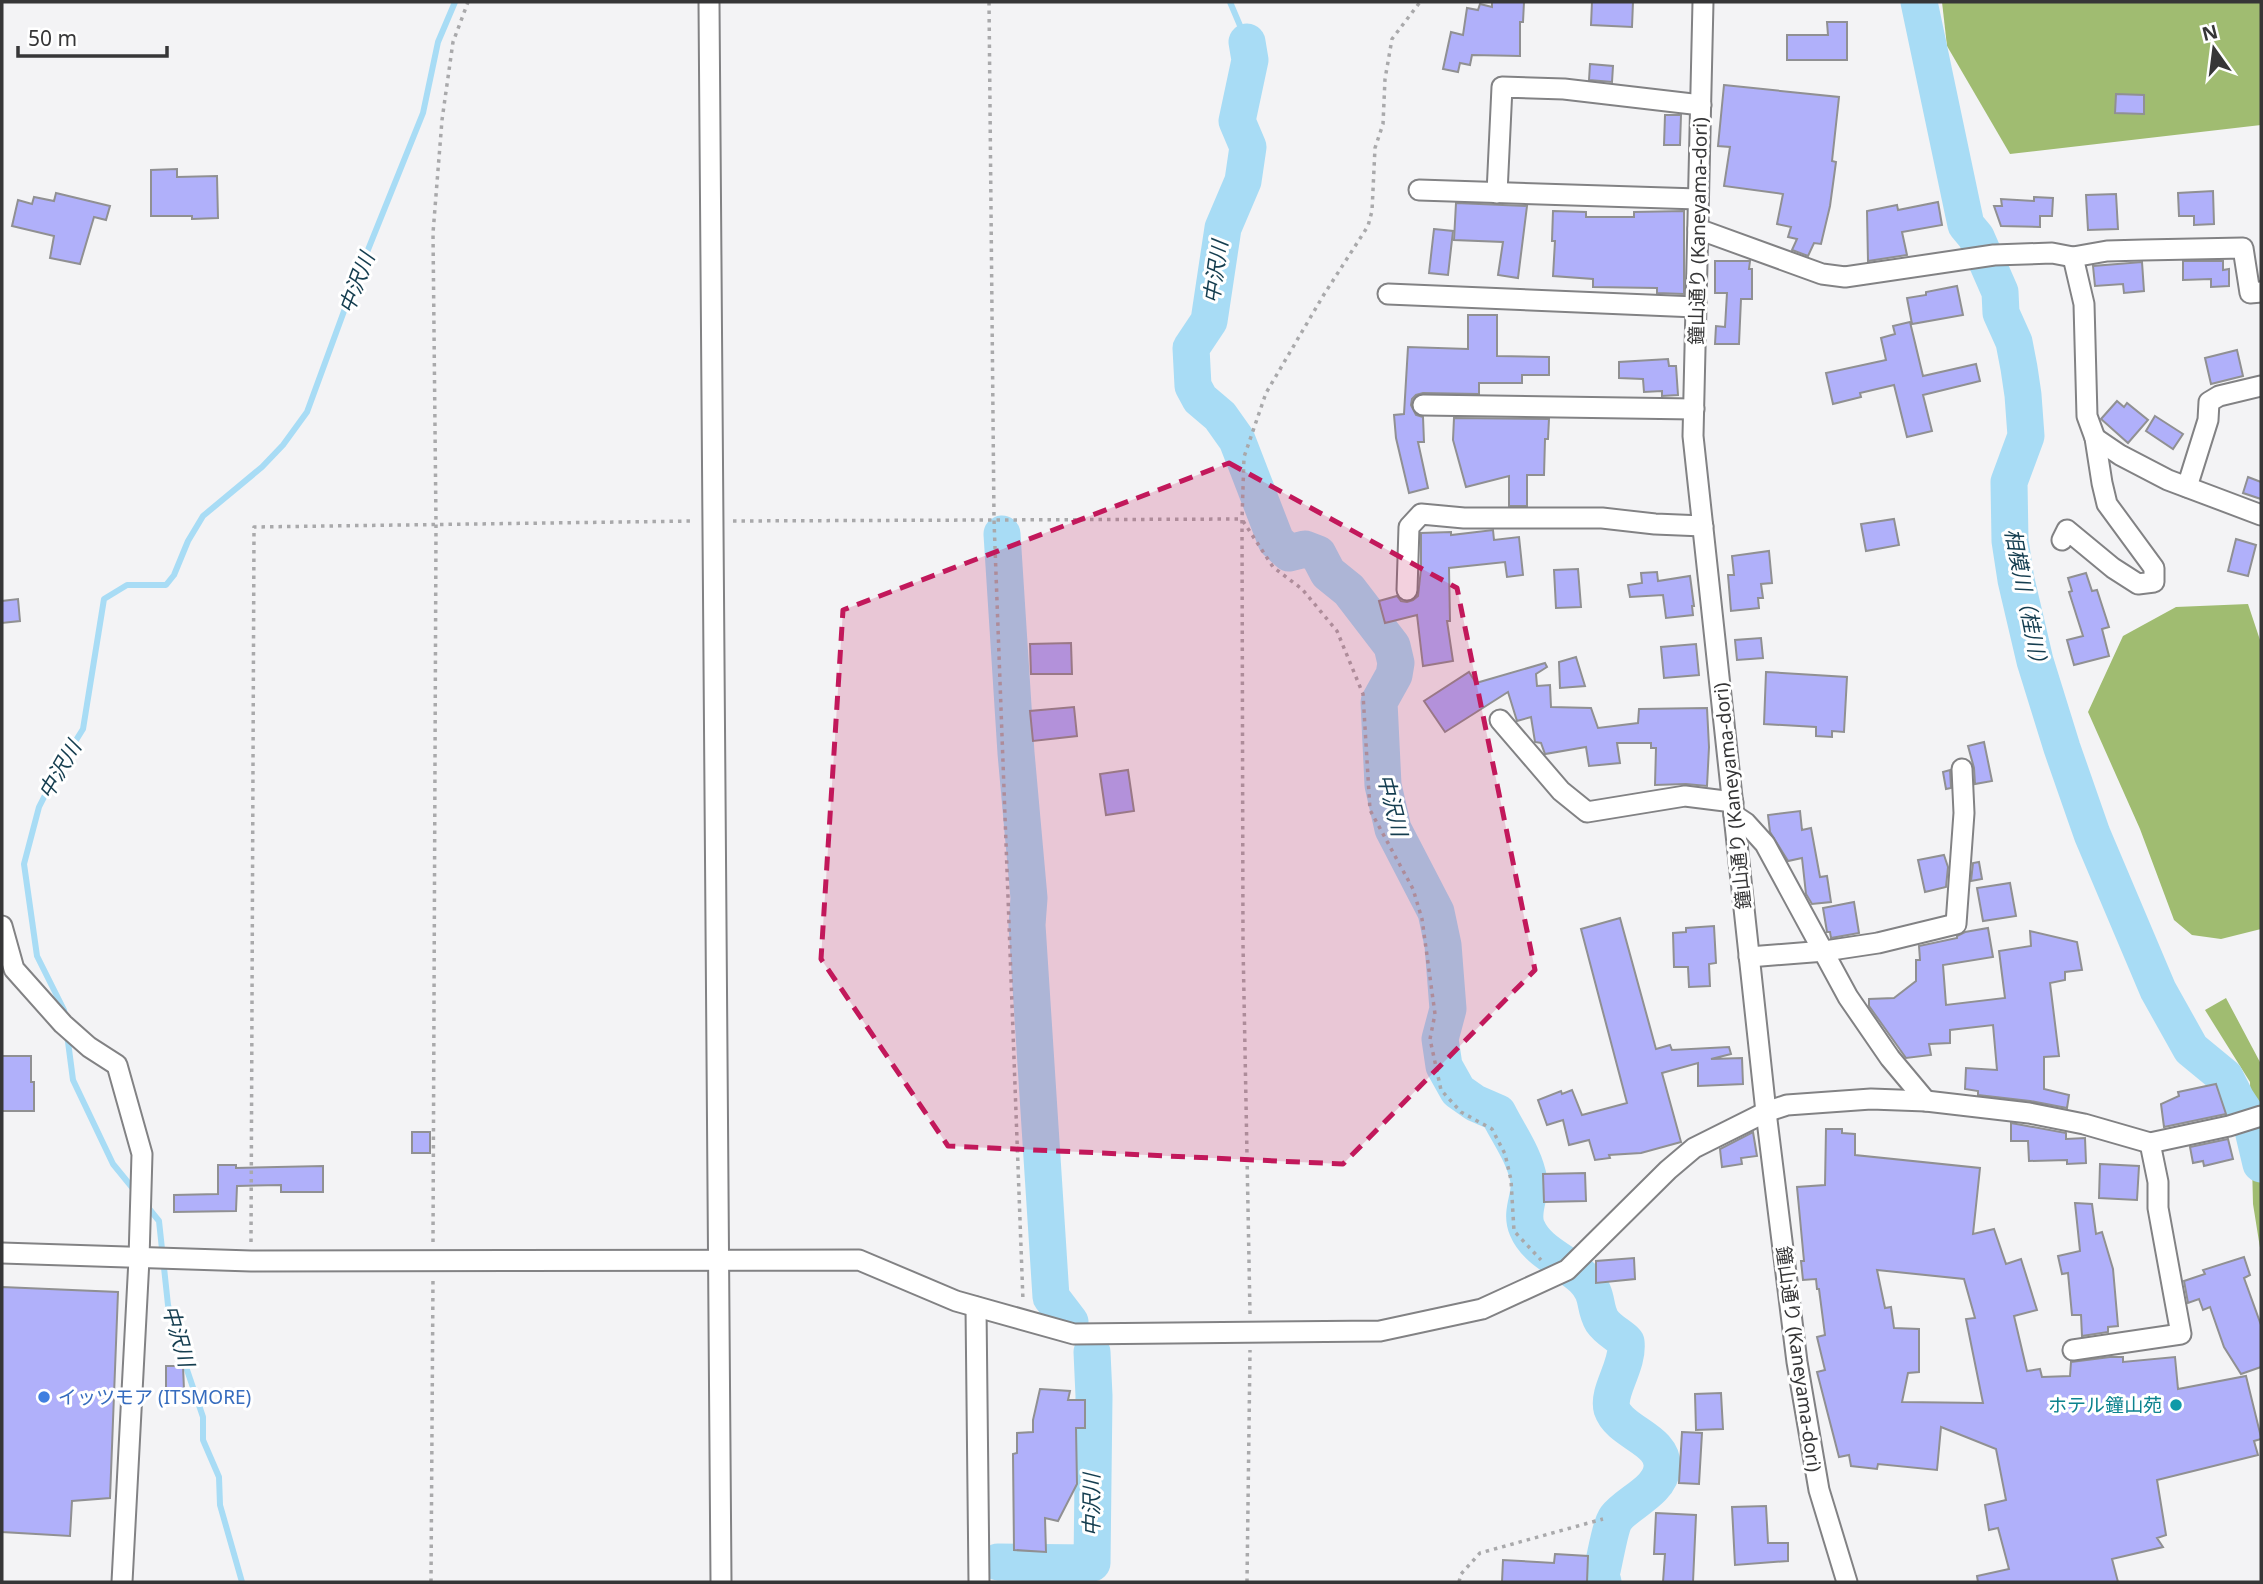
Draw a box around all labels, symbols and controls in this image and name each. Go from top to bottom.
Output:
scale bar [18,14,166,58]
north arrow [2179,14,2249,84]
text: N [2199,18,2221,47]
text: 50 m [28,24,77,52]
street label: 鐘山通り (Kaneyama-dori) [1683,117,1713,345]
water label: 中沢川 [1197,237,1234,305]
water label: 中沢川 [332,246,381,317]
water label: 相模川（桂川） [1999,526,2055,676]
street label: 鐘山通り (Kaneyama-dori) [1707,681,1757,911]
water label: 中沢川 [31,733,88,804]
water label: 中沢川 [1372,771,1415,841]
street label: 鐘山通り (Kaneyama-dori) [1770,1244,1828,1474]
water label: 中沢川 [157,1302,202,1372]
place label: イッツモア (ITSMORE) [58,1384,251,1410]
marker: イッツモア (ITSMORE) [36,1389,52,1405]
place label: ホテル鐘山苑 [2048,1392,2162,1418]
marker: ホテル鐘山苑 [2168,1397,2184,1413]
water label: 中沢川 [1077,1472,1105,1537]

